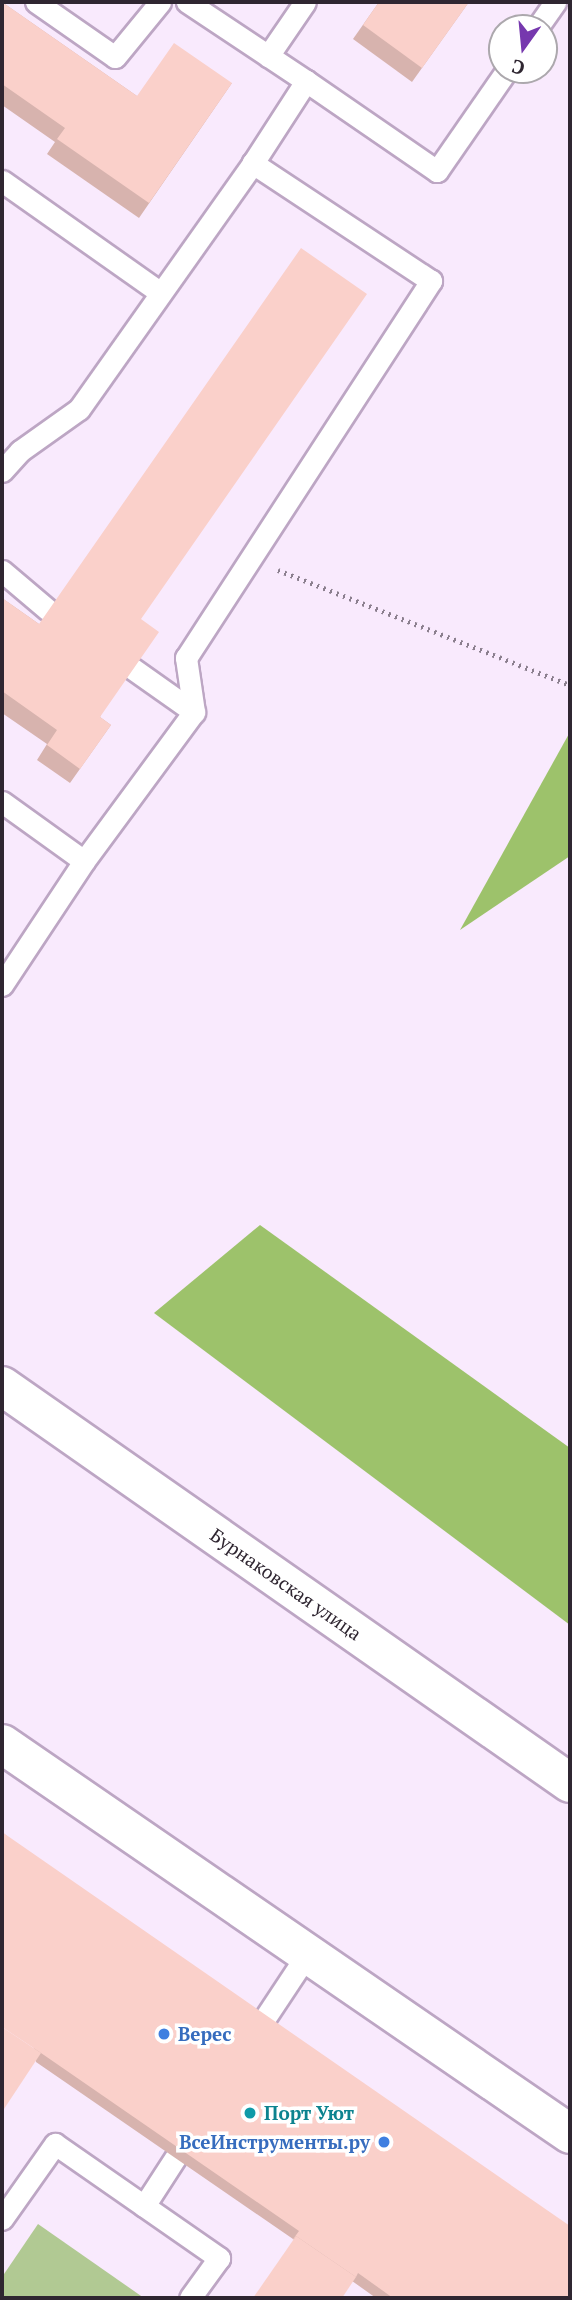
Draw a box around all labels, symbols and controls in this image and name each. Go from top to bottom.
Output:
north arrow [488,14,558,84]
text: С [509,54,527,82]
street label: Бурнаковская улица [206,1523,366,1645]
place label: Верес [178,2023,232,2045]
marker: Верес [156,2026,172,2042]
place label: Порт Уют [264,2102,354,2124]
marker: Порт Уют [242,2105,258,2121]
place label: ВсеИнструменты.ру [179,2131,370,2153]
marker: ВсеИнструменты.ру [376,2134,392,2150]

